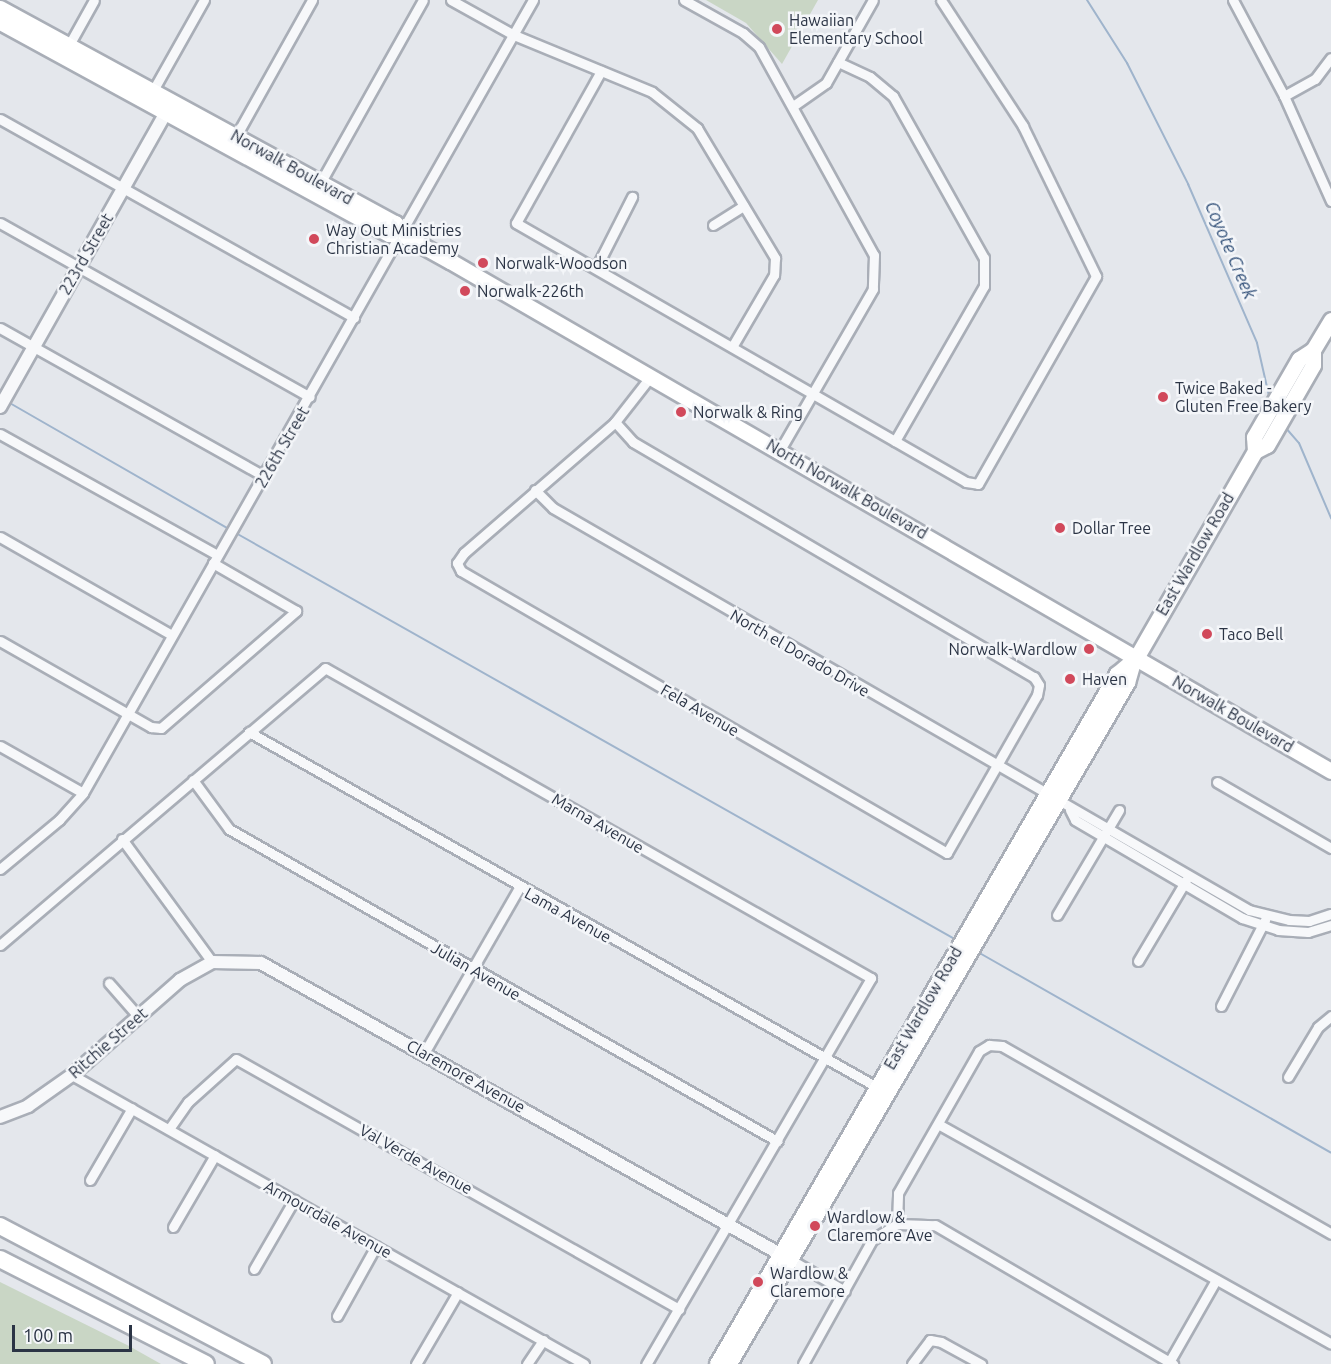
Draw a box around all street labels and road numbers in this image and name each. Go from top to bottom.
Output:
street label: Norwalk Boulevard [228,125,356,209]
street label: 223rd Street [55,210,117,298]
street label: 226th Street [251,403,313,491]
street label: North Norwalk Boulevard [763,435,931,543]
street label: East Wardlow Road [1152,489,1238,619]
street label: North el Dorado Drive [727,605,873,701]
street label: Norwalk Boulevard [1169,671,1297,757]
street label: Fela Avenue [657,680,743,740]
street label: Marna Avenue [549,789,647,857]
street label: Lama Avenue [521,883,615,947]
street label: Julian Avenue [428,938,524,1004]
street label: East Wardlow Road [880,943,966,1073]
street label: Ritchie Street [65,1004,151,1082]
street label: Claremore Avenue [403,1035,529,1117]
street label: Val Verde Avenue [356,1120,476,1198]
street label: Armourdale Avenue [261,1176,395,1262]

